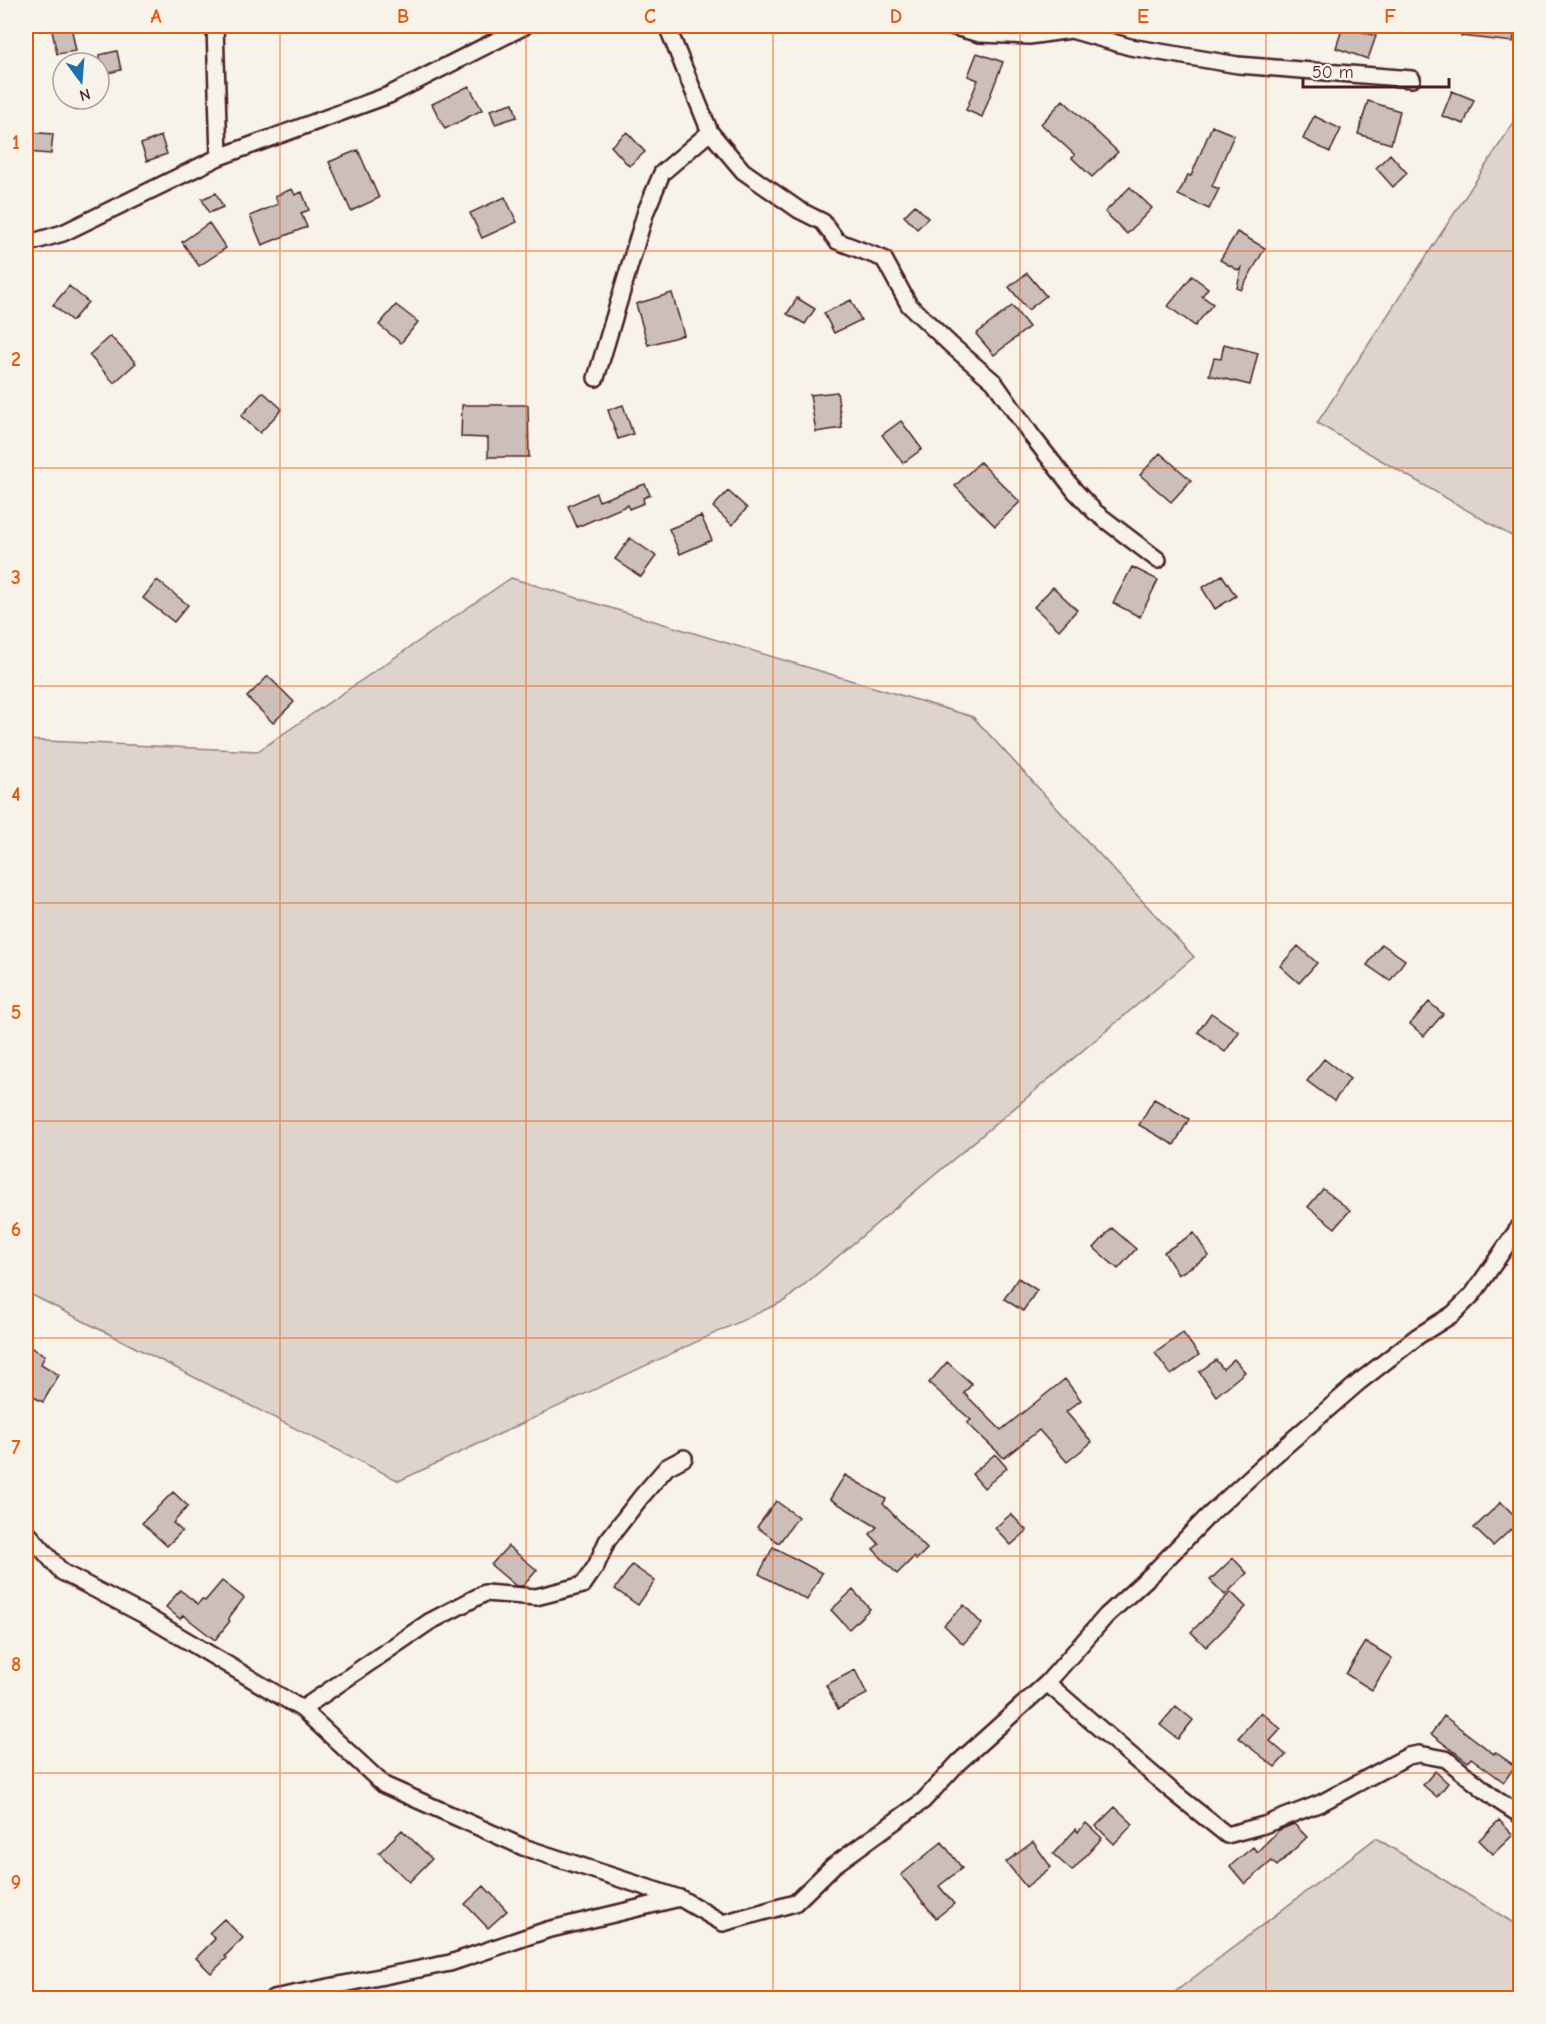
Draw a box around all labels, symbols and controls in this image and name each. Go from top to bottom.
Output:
text: A [150,5,162,28]
text: B [397,5,409,28]
text: C [644,5,656,28]
text: D [890,5,902,28]
text: E [1137,5,1149,28]
text: F [1384,5,1396,28]
north arrow [51,51,111,111]
scale bar [1303,51,1448,89]
text: 50 m [1312,62,1354,83]
text: N [77,84,92,105]
text: 1 [12,131,20,154]
text: 2 [11,348,21,371]
text: 3 [11,566,21,589]
text: 4 [11,783,21,806]
text: 5 [11,1001,21,1024]
text: 6 [11,1218,21,1241]
text: 7 [12,1436,21,1459]
text: 8 [11,1653,21,1676]
text: 9 [11,1871,21,1894]

